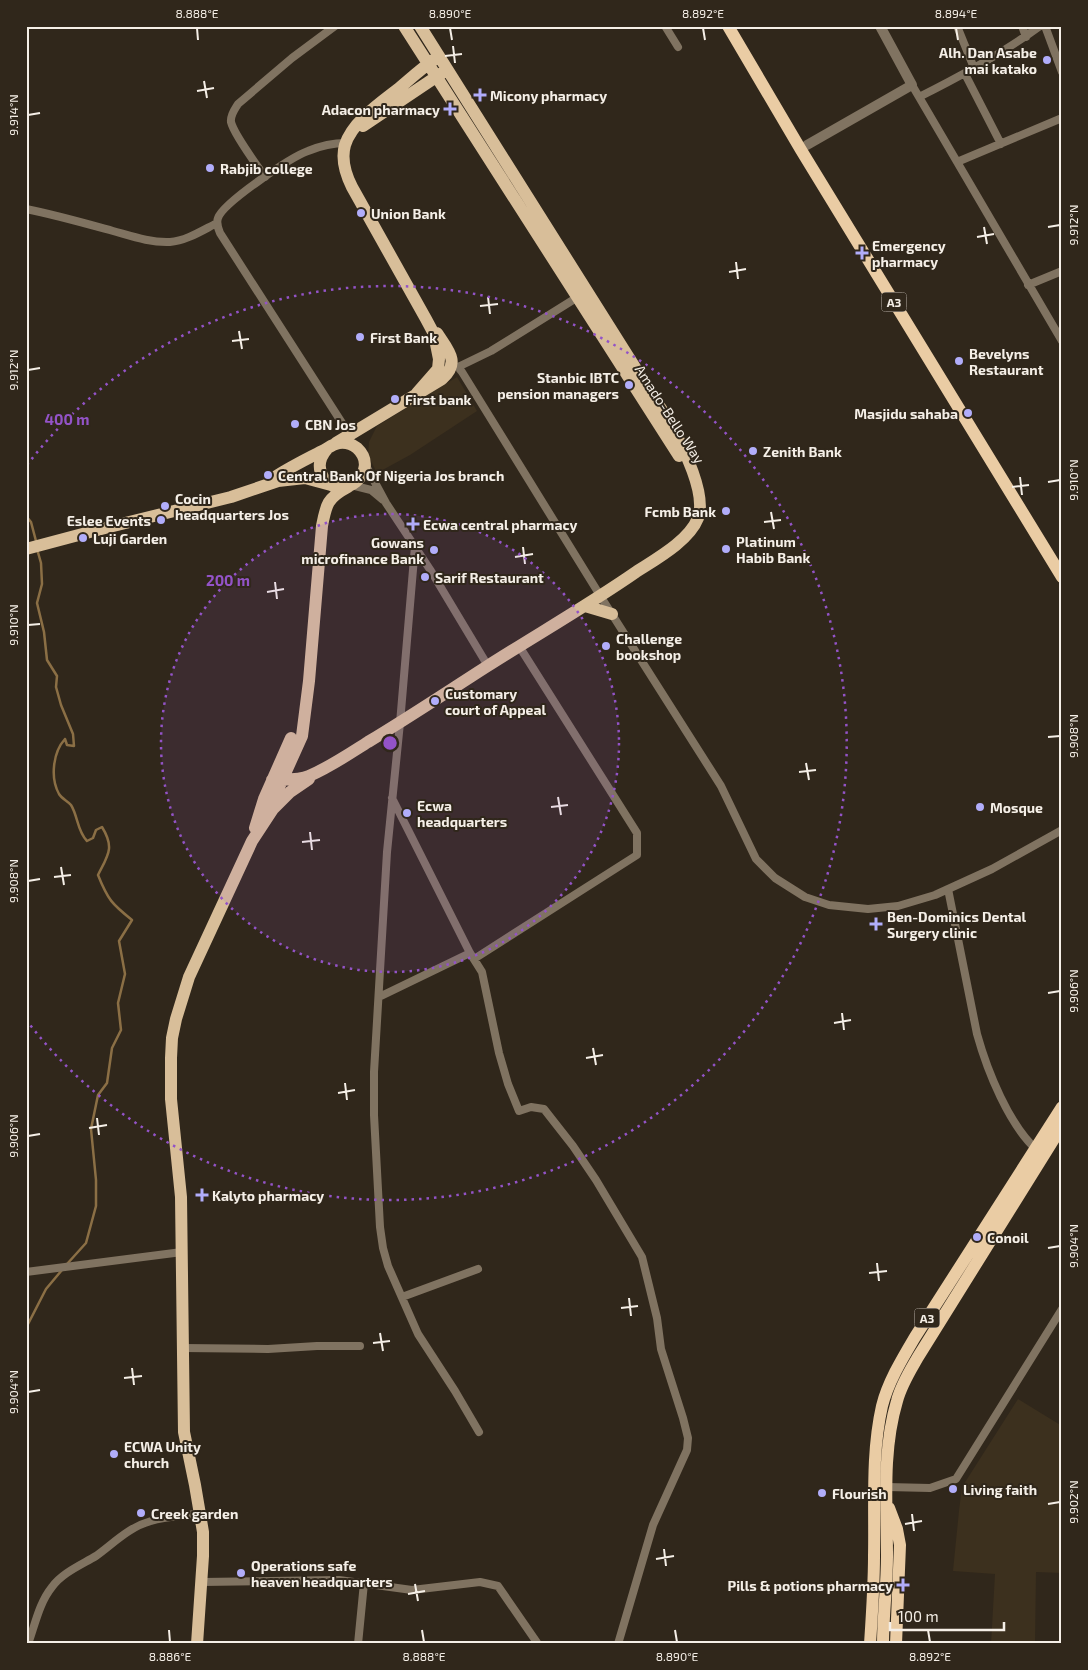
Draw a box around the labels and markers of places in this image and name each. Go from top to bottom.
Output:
place label: Alh. Dan Asabe mai katako [939,44,1037,77]
marker: Alh. Dan Asabe mai katako [1041,54,1053,66]
place label: Micony pharmacy [490,87,607,104]
marker: Micony pharmacy [474,89,486,101]
place label: Adacon pharmacy [322,101,440,118]
marker: Adacon pharmacy [444,103,456,115]
place label: Rabjib college [220,160,313,177]
marker: Rabjib college [204,162,216,174]
place label: Union Bank [371,205,446,222]
marker: Union Bank [355,207,367,219]
place label: Emergency pharmacy [872,237,946,270]
marker: Emergency pharmacy [856,247,868,259]
place label: First Bank [370,329,437,346]
marker: First Bank [354,331,366,343]
place label: Bevelyns Restaurant [969,345,1044,378]
marker: Bevelyns Restaurant [953,355,965,367]
place label: Stanbic IBTC pension managers [497,369,619,402]
marker: Stanbic IBTC pension managers [623,379,635,391]
place label: First bank [405,391,472,408]
marker: First bank [389,393,401,405]
place label: Masjidu sahaba [854,405,958,422]
marker: Masjidu sahaba [962,407,974,419]
place label: CBN Jos [305,416,356,433]
marker: CBN Jos [289,418,301,430]
place label: Zenith Bank [763,443,842,460]
marker: Zenith Bank [747,445,759,457]
place label: Central Bank Of Nigeria Jos branch [278,467,504,484]
marker: Central Bank Of Nigeria Jos branch [262,469,274,481]
place label: Cocin headquarters Jos [175,490,289,523]
marker: Cocin headquarters Jos [159,500,171,512]
place label: Fcmb Bank [644,503,716,520]
marker: Fcmb Bank [720,505,732,517]
place label: Eslee Events [67,512,151,529]
marker: Eslee Events [155,514,167,526]
place label: Ecwa central pharmacy [423,516,578,533]
marker: Ecwa central pharmacy [407,518,419,530]
place label: Luji Garden [93,530,167,547]
marker: Luji Garden [77,532,89,544]
place label: Platinum Habib Bank [736,533,811,566]
place label: Gowans microfinance Bank [301,534,424,567]
marker: Platinum Habib Bank [720,543,732,555]
marker: Gowans microfinance Bank [428,544,440,556]
place label: Sarif Restaurant [435,569,544,586]
marker: Sarif Restaurant [419,571,431,583]
place label: Challenge bookshop [616,630,682,663]
marker: Challenge bookshop [600,640,612,652]
place label: Customary court of Appeal [445,685,546,718]
marker: Customary court of Appeal [429,695,441,707]
centre of rings [381,734,399,752]
place label: Ecwa headquarters [417,797,507,830]
place label: Mosque [990,799,1043,816]
marker: Mosque [974,801,986,813]
marker: Ecwa headquarters [401,807,413,819]
place label: Ben-Dominics Dental Surgery clinic [887,908,1027,941]
marker: Ben-Dominics Dental Surgery clinic [869,917,883,931]
place label: Kalyto pharmacy [212,1187,324,1204]
marker: Kalyto pharmacy [196,1189,208,1201]
place label: Conoil [987,1229,1029,1246]
marker: Conoil [971,1231,983,1243]
place label: ECWA Unity church [124,1438,201,1471]
marker: ECWA Unity church [108,1448,120,1460]
place label: Living faith [963,1481,1037,1498]
marker: Living faith [947,1483,959,1495]
place label: Flourish [832,1485,887,1502]
marker: Flourish [816,1487,828,1499]
place label: Creek garden [151,1505,238,1522]
marker: Creek garden [135,1507,147,1519]
place label: Operations safe heaven headquarters [251,1557,393,1590]
marker: Operations safe heaven headquarters [235,1567,247,1579]
place label: Pills & potions pharmacy [728,1577,893,1594]
marker: Pills & potions pharmacy [897,1579,909,1591]

